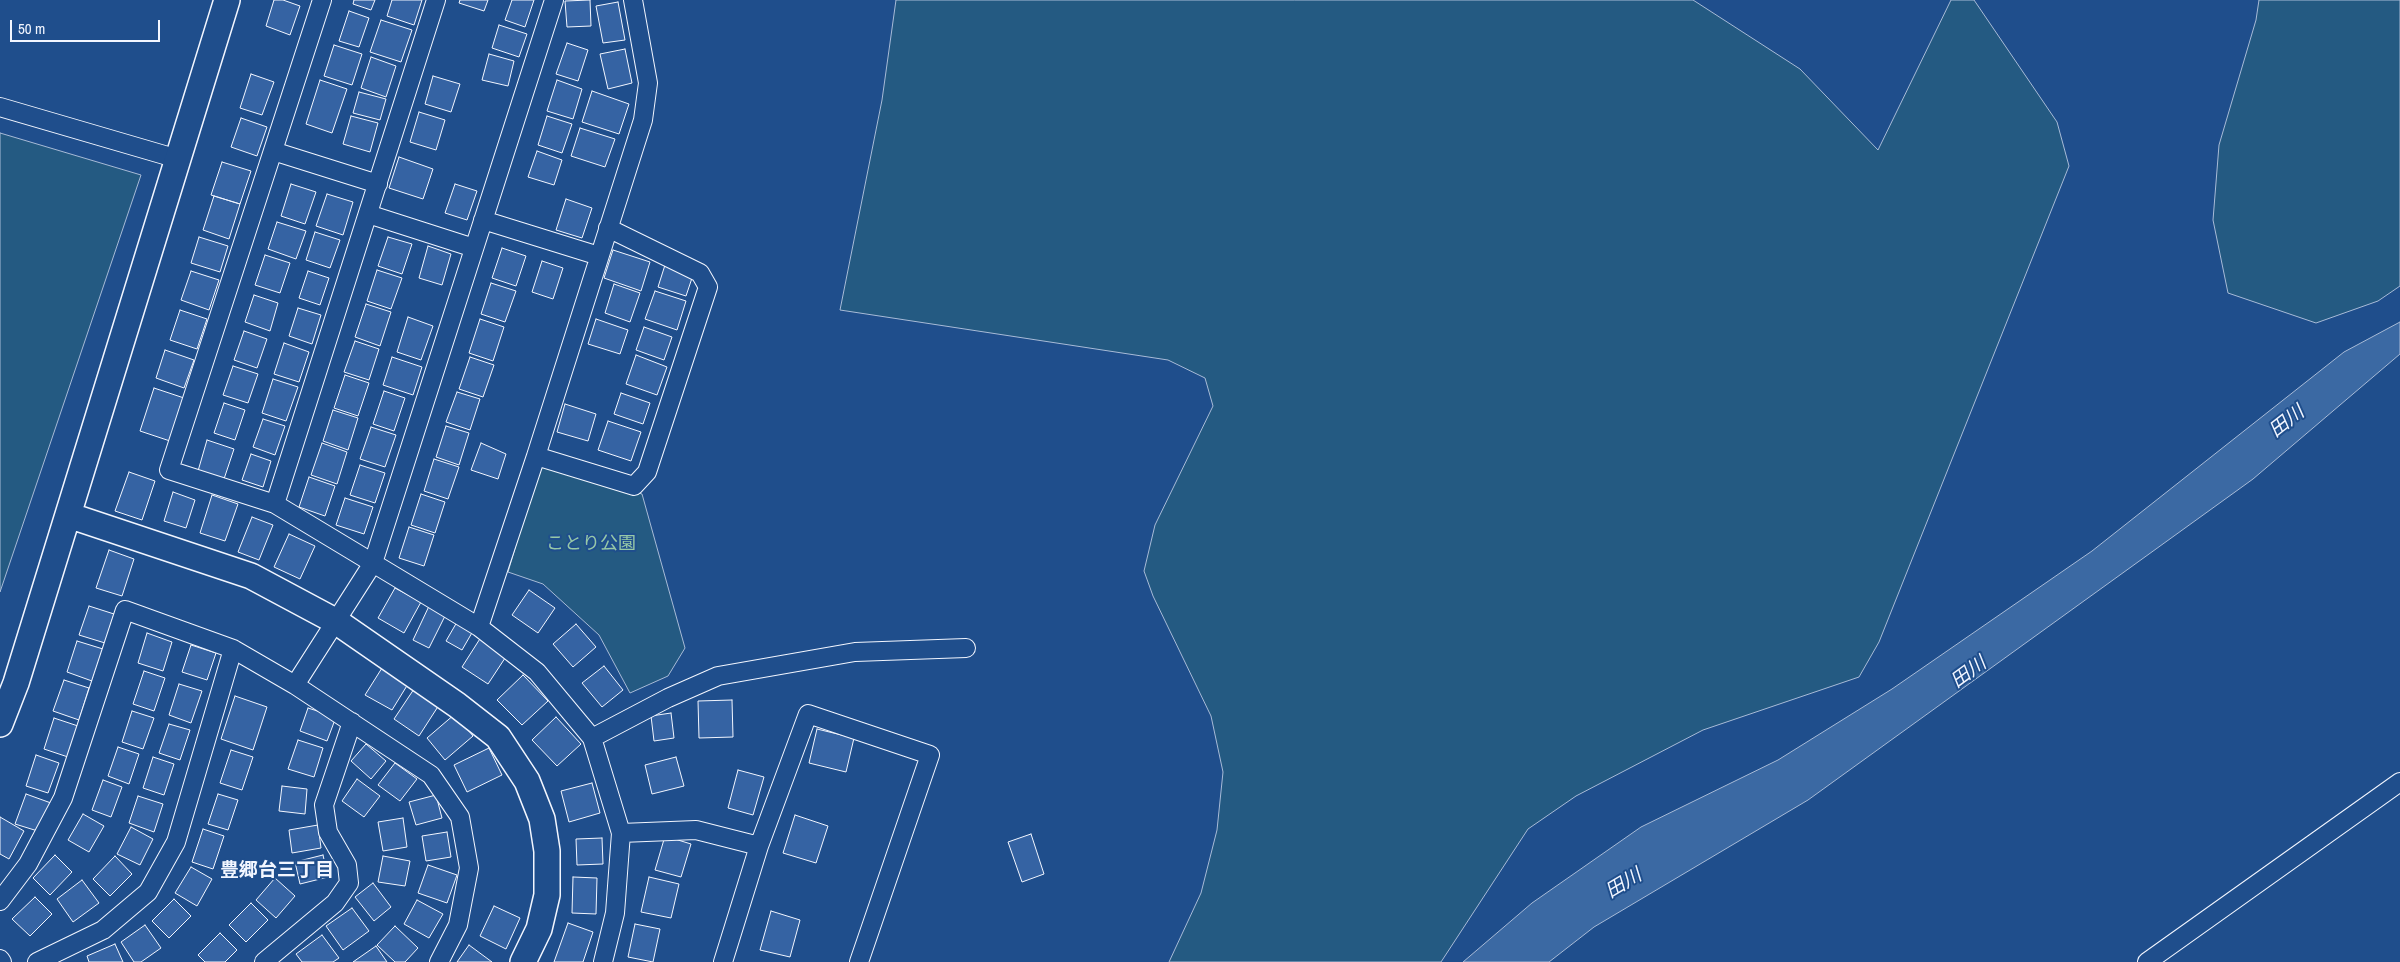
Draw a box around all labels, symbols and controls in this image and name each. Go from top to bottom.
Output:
scale bar [12,10,162,42]
text: 50 m [18,18,45,39]
water label: 田川 [2265,401,2309,443]
park label: ことり公園 [546,533,636,555]
water label: 田川 [1947,653,1991,693]
district label: 豊郷台三丁目 [220,860,334,882]
water label: 田川 [1602,864,1646,904]

